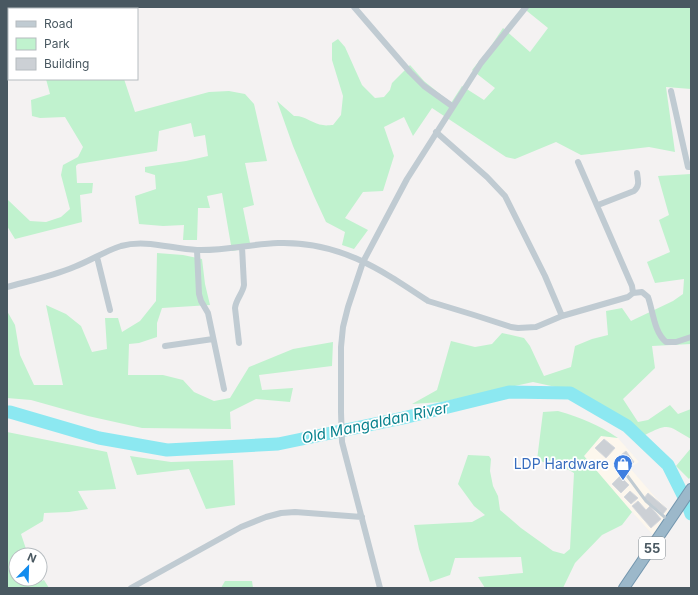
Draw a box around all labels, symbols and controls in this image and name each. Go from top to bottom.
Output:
legend [8,8,138,80]
text: Road [44,16,73,31]
text: Park [44,36,70,51]
text: Building [44,56,89,71]
water label: Old Mangaldan River [300,398,450,447]
shop icon: LDP Hardware [612,453,634,481]
place label: LDP Hardware [514,455,609,472]
road number: 55 [639,537,665,559]
north arrow [8,547,48,587]
text: N [25,550,39,566]

